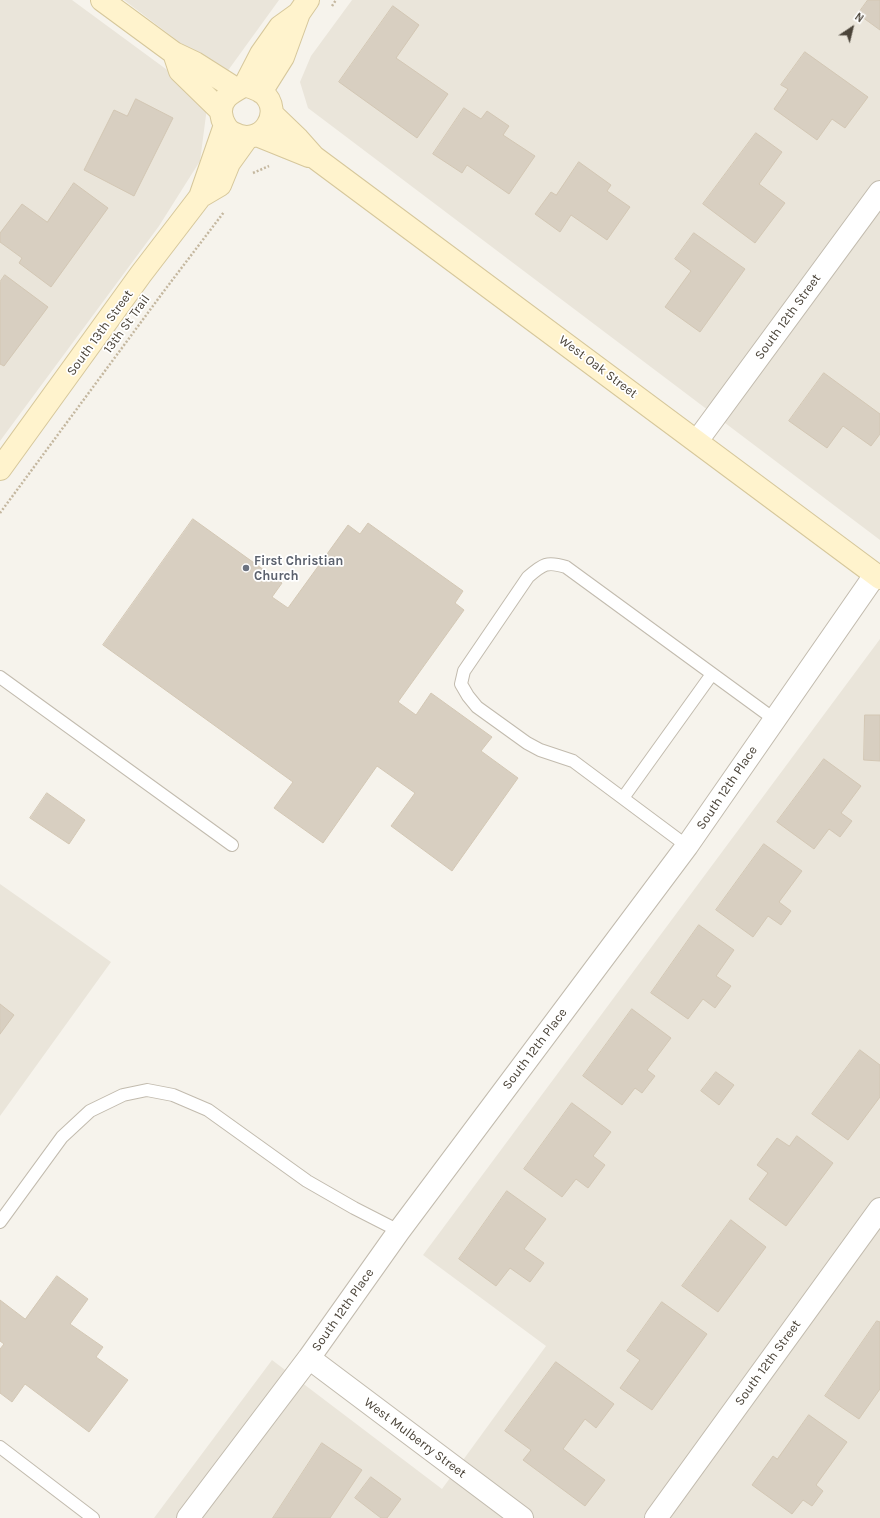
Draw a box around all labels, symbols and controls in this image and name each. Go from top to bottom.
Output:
north arrow [832,8,872,48]
text: N [852,10,866,25]
street label: South 12th Street [752,271,824,363]
street label: South 13th Street [64,287,136,379]
street label: 13th St Trail [101,292,153,356]
street label: West Oak Street [556,332,640,402]
place label: First Christian Church [254,553,343,584]
marker: First Christian Church [241,563,251,573]
street label: South 12th Place [693,743,761,833]
street label: South 12th Place [499,1005,571,1093]
street label: South 12th Place [309,1266,377,1354]
street label: South 12th Street [732,1317,804,1409]
street label: West Mulberry Street [361,1395,469,1481]

